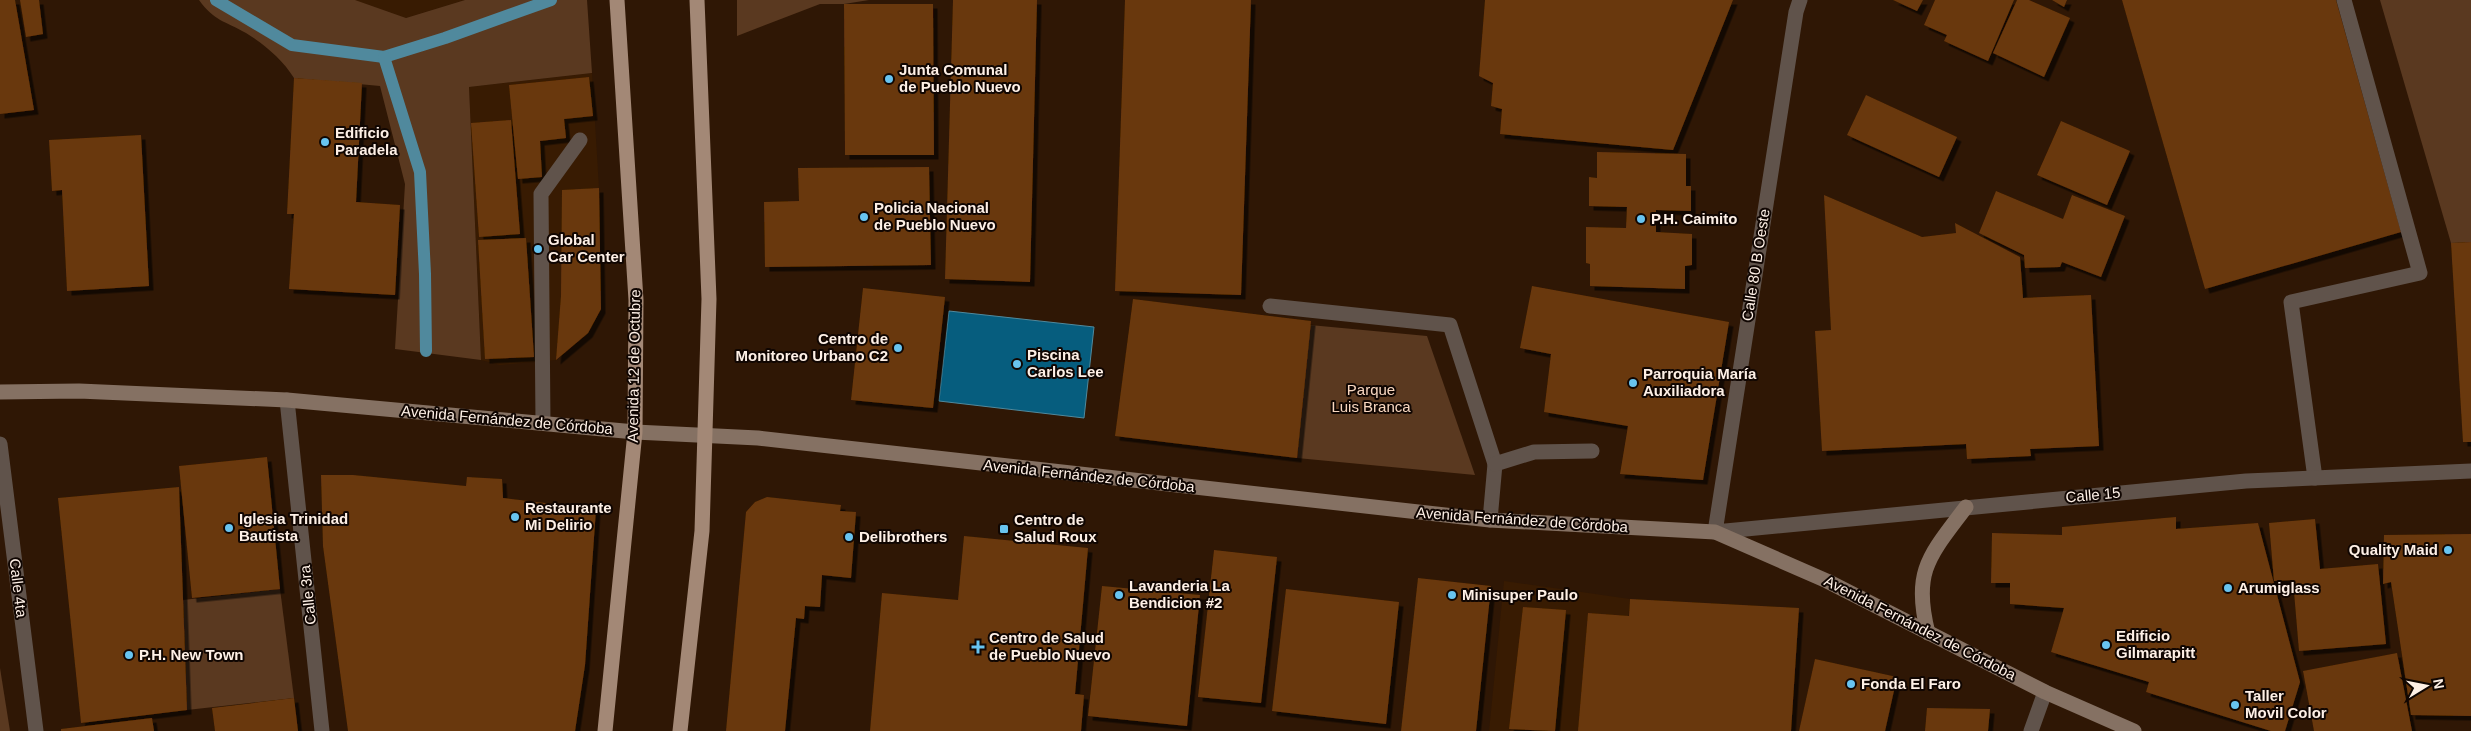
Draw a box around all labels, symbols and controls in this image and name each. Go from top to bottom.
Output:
place label: Junta Comunal de Pueblo Nuevo [899,61,1021,95]
marker: Junta Comunal de Pueblo Nuevo [883,73,895,85]
place label: Edificio Paradela [335,124,398,158]
marker: Edificio Paradela [319,136,331,148]
place label: Policia Nacional de Pueblo Nuevo [874,199,996,233]
street label: Calle 80 B Oeste [1738,208,1773,322]
place label: P.H. Caimito [1651,210,1737,227]
marker: Policia Nacional de Pueblo Nuevo [858,211,870,223]
marker: P.H. Caimito [1635,213,1647,225]
place label: Global Car Center [548,231,625,265]
marker: Global Car Center [532,243,544,255]
street label: Avenida 12 de Octubre [624,289,643,443]
place label: Centro de Monitoreo Urbano C2 [736,330,888,364]
marker: Centro de Monitoreo Urbano C2 [892,342,904,354]
place label: Piscina Carlos Lee [1027,346,1104,380]
marker: Piscina Carlos Lee [1011,358,1023,370]
place label: Parroquia María Auxiliadora [1643,365,1757,399]
marker: Parroquia María Auxiliadora [1627,377,1639,389]
park label: Parque Luis Branca [1331,381,1411,415]
street label: Avenida Fernández de Córdoba [401,402,614,437]
street label: Avenida Fernández de Córdoba [983,456,1196,495]
street label: Calle 15 [2065,484,2121,505]
place label: Restaurante Mi Delirio [525,499,612,533]
street label: Avenida Fernández de Córdoba [1416,504,1629,535]
place label: Iglesia Trinidad Bautista [239,510,348,544]
marker: Restaurante Mi Delirio [509,511,521,523]
place label: Centro de Salud Roux [1014,511,1097,545]
marker: Iglesia Trinidad Bautista [223,522,235,534]
marker: Centro de Salud Roux [998,523,1010,535]
place label: Delibrothers [859,528,947,545]
marker: Delibrothers [843,531,855,543]
place label: Quality Maid [2349,541,2438,558]
marker: Quality Maid [2442,544,2454,556]
street label: Calle 4ta [6,558,31,619]
street label: Calle 3ra [296,564,319,626]
street label: Avenida Fernández de Córdoba [1822,572,2019,684]
place label: Lavanderia La Bendicion #2 [1129,577,1231,611]
place label: Arumiglass [2238,579,2320,596]
marker: Arumiglass [2222,582,2234,594]
place label: Minisuper Paulo [1462,586,1578,603]
marker: Lavanderia La Bendicion #2 [1113,589,1125,601]
marker: Minisuper Paulo [1446,589,1458,601]
place label: Edificio Gilmarapitt [2116,627,2195,661]
place label: Centro de Salud de Pueblo Nuevo [989,629,1111,663]
marker: Edificio Gilmarapitt [2100,639,2112,651]
marker: Centro de Salud de Pueblo Nuevo [971,640,985,654]
place label: P.H. New Town [139,646,243,663]
marker: P.H. New Town [123,649,135,661]
north arrow [2401,661,2451,711]
place label: Fonda El Faro [1861,675,1961,692]
text: N [2430,677,2448,690]
marker: Fonda El Faro [1845,678,1857,690]
place label: Taller Movil Color [2245,687,2327,721]
marker: Taller Movil Color [2229,699,2241,711]

